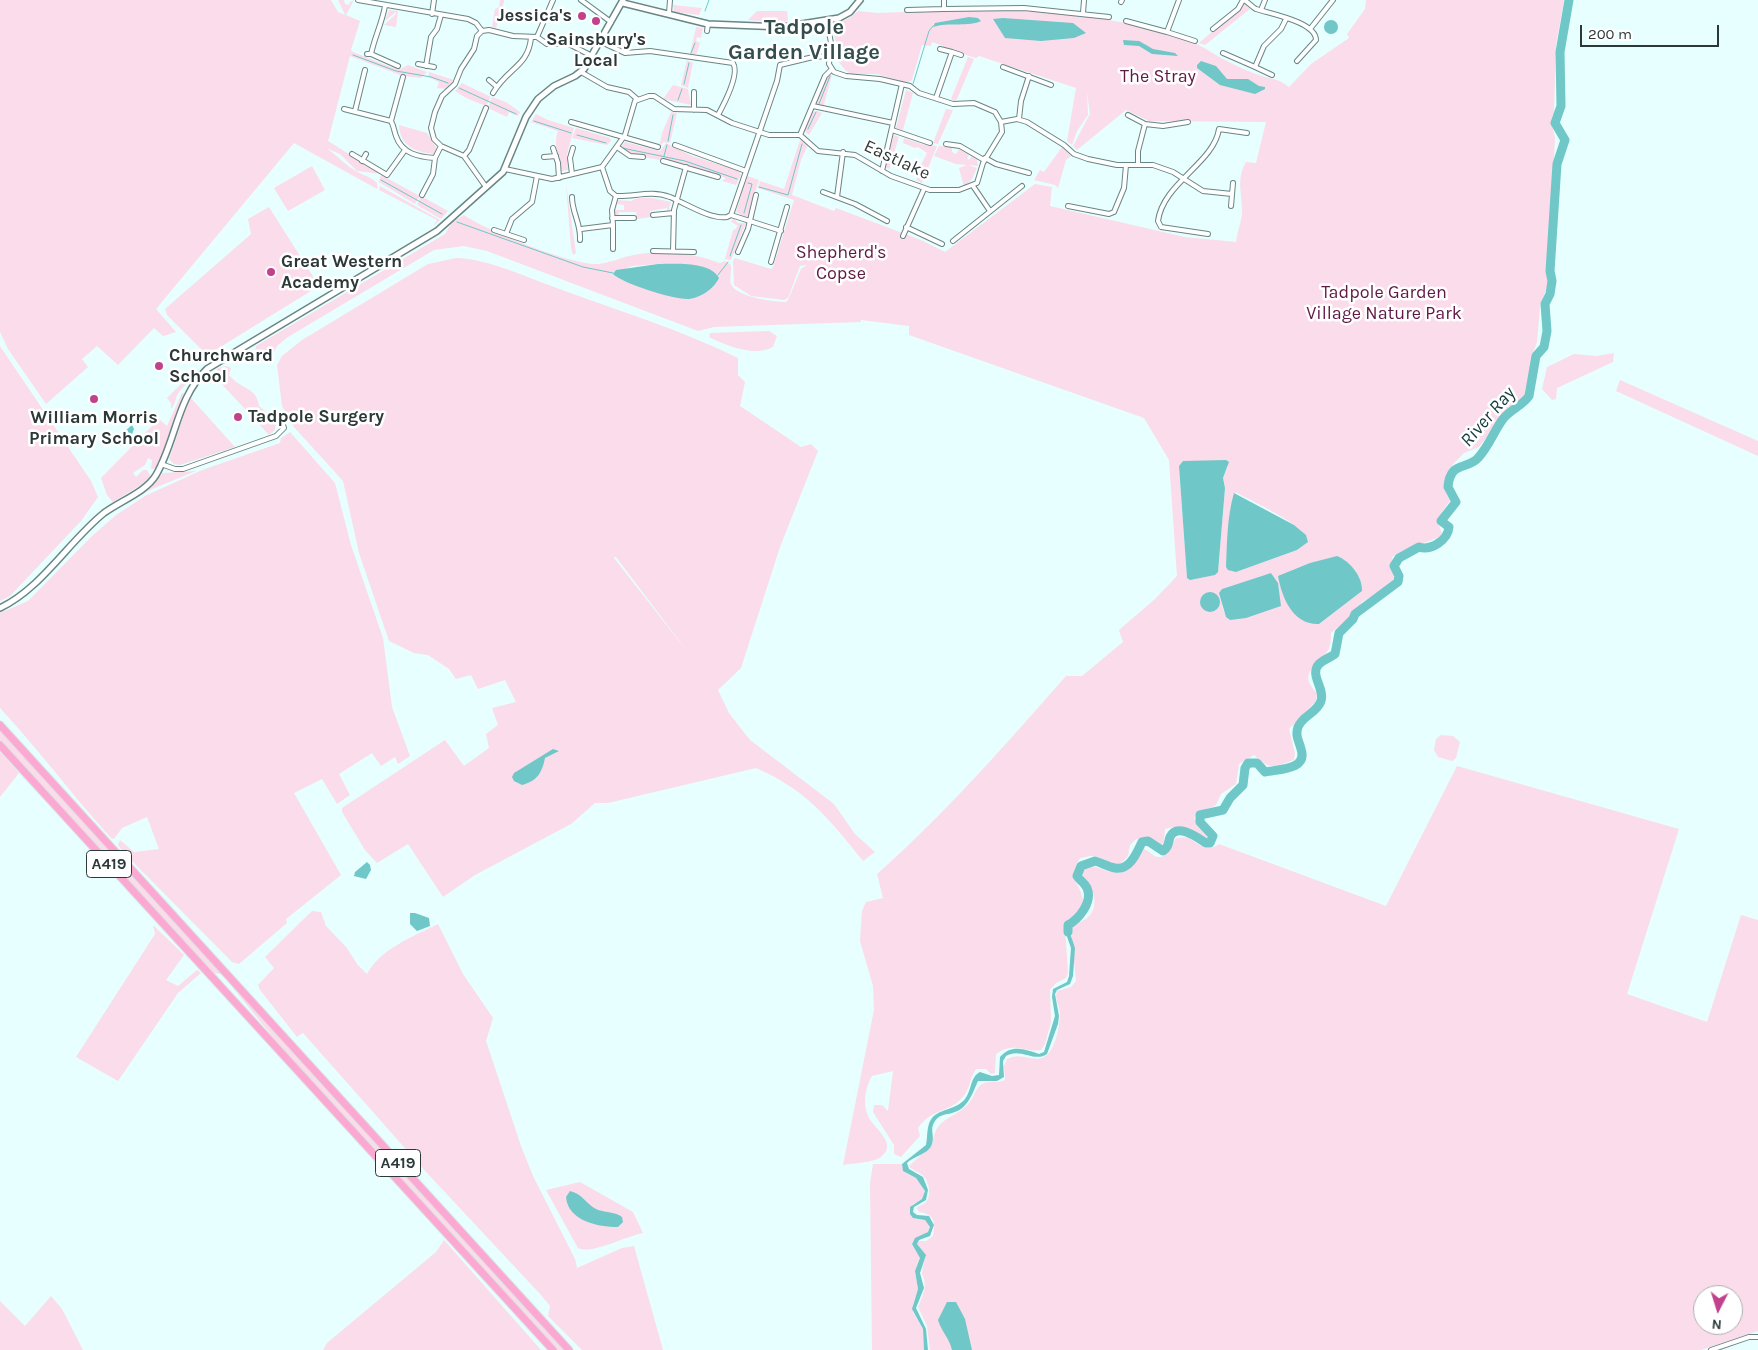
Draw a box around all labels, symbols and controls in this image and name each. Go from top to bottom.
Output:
place label: Jessica's [497,5,572,27]
marker: Jessica's [576,10,588,22]
marker: Sainsbury's Local [590,15,602,27]
district label: Tadpole Garden Village [728,15,880,66]
scale bar [1583,15,1722,47]
text: 200 m [1588,25,1632,43]
place label: Sainsbury's Local [546,29,646,72]
park label: The Stray [1120,66,1196,88]
street label: Eastlake [860,135,934,185]
park label: Shepherd's Copse [796,242,886,284]
place label: Great Western Academy [281,251,402,294]
marker: Great Western Academy [265,266,277,278]
park label: Tadpole Garden Village Nature Park [1306,282,1462,324]
place label: Churchward School [169,345,273,388]
marker: Churchward School [153,360,165,372]
water label: River Ray [1456,382,1520,452]
marker: William Morris Primary School [88,393,100,405]
place label: Tadpole Surgery [248,406,384,428]
place label: William Morris Primary School [29,407,159,449]
marker: Tadpole Surgery [232,411,244,423]
road number: A419 [86,851,132,878]
road number: A419 [376,1150,420,1176]
north arrow [1693,1285,1743,1335]
text: N [1711,1316,1722,1333]

